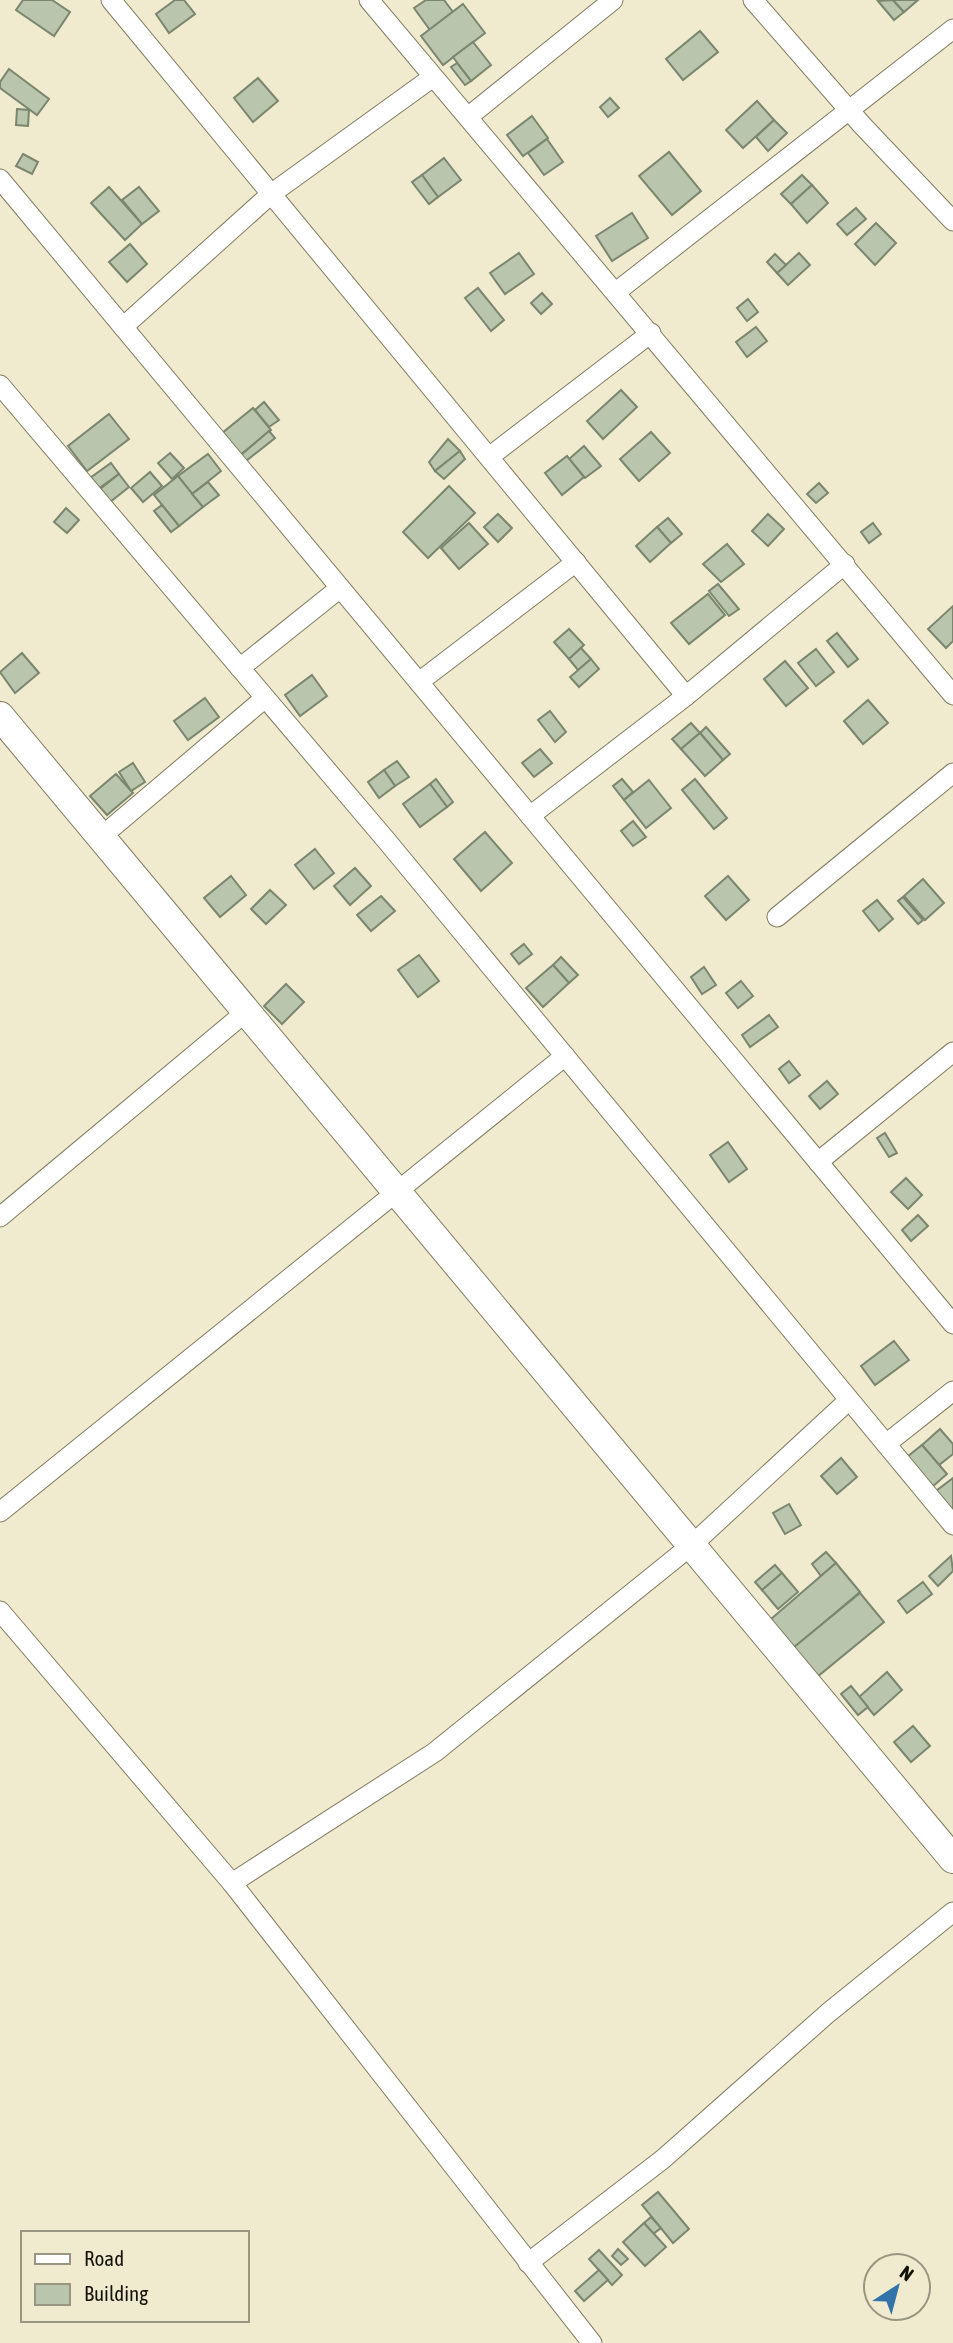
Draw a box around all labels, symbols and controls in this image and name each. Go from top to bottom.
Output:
legend [21,2231,248,2322]
text: Road [84,2246,124,2270]
north arrow [862,2252,932,2322]
text: N [896,2261,918,2285]
text: Building [84,2281,148,2305]

